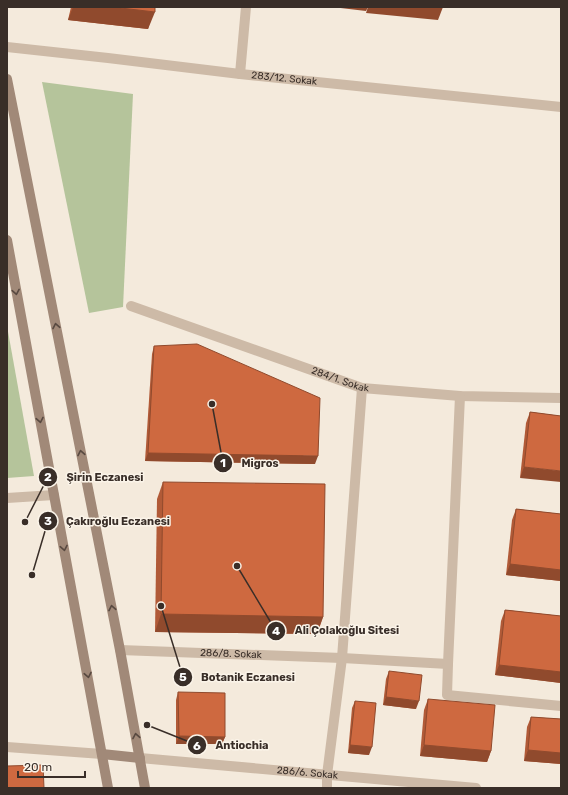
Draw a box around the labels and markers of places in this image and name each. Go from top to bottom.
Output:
callout: Migros [213,452,286,475]
callout: Şirin Eczanesi [38,465,151,488]
callout: Çakıroğlu Eczanesi [38,510,178,533]
callout: Ali Çolakoğlu Sitesi [266,619,407,642]
callout: Botanik Eczanesi [173,666,303,689]
callout: Antiochia [187,734,277,757]

